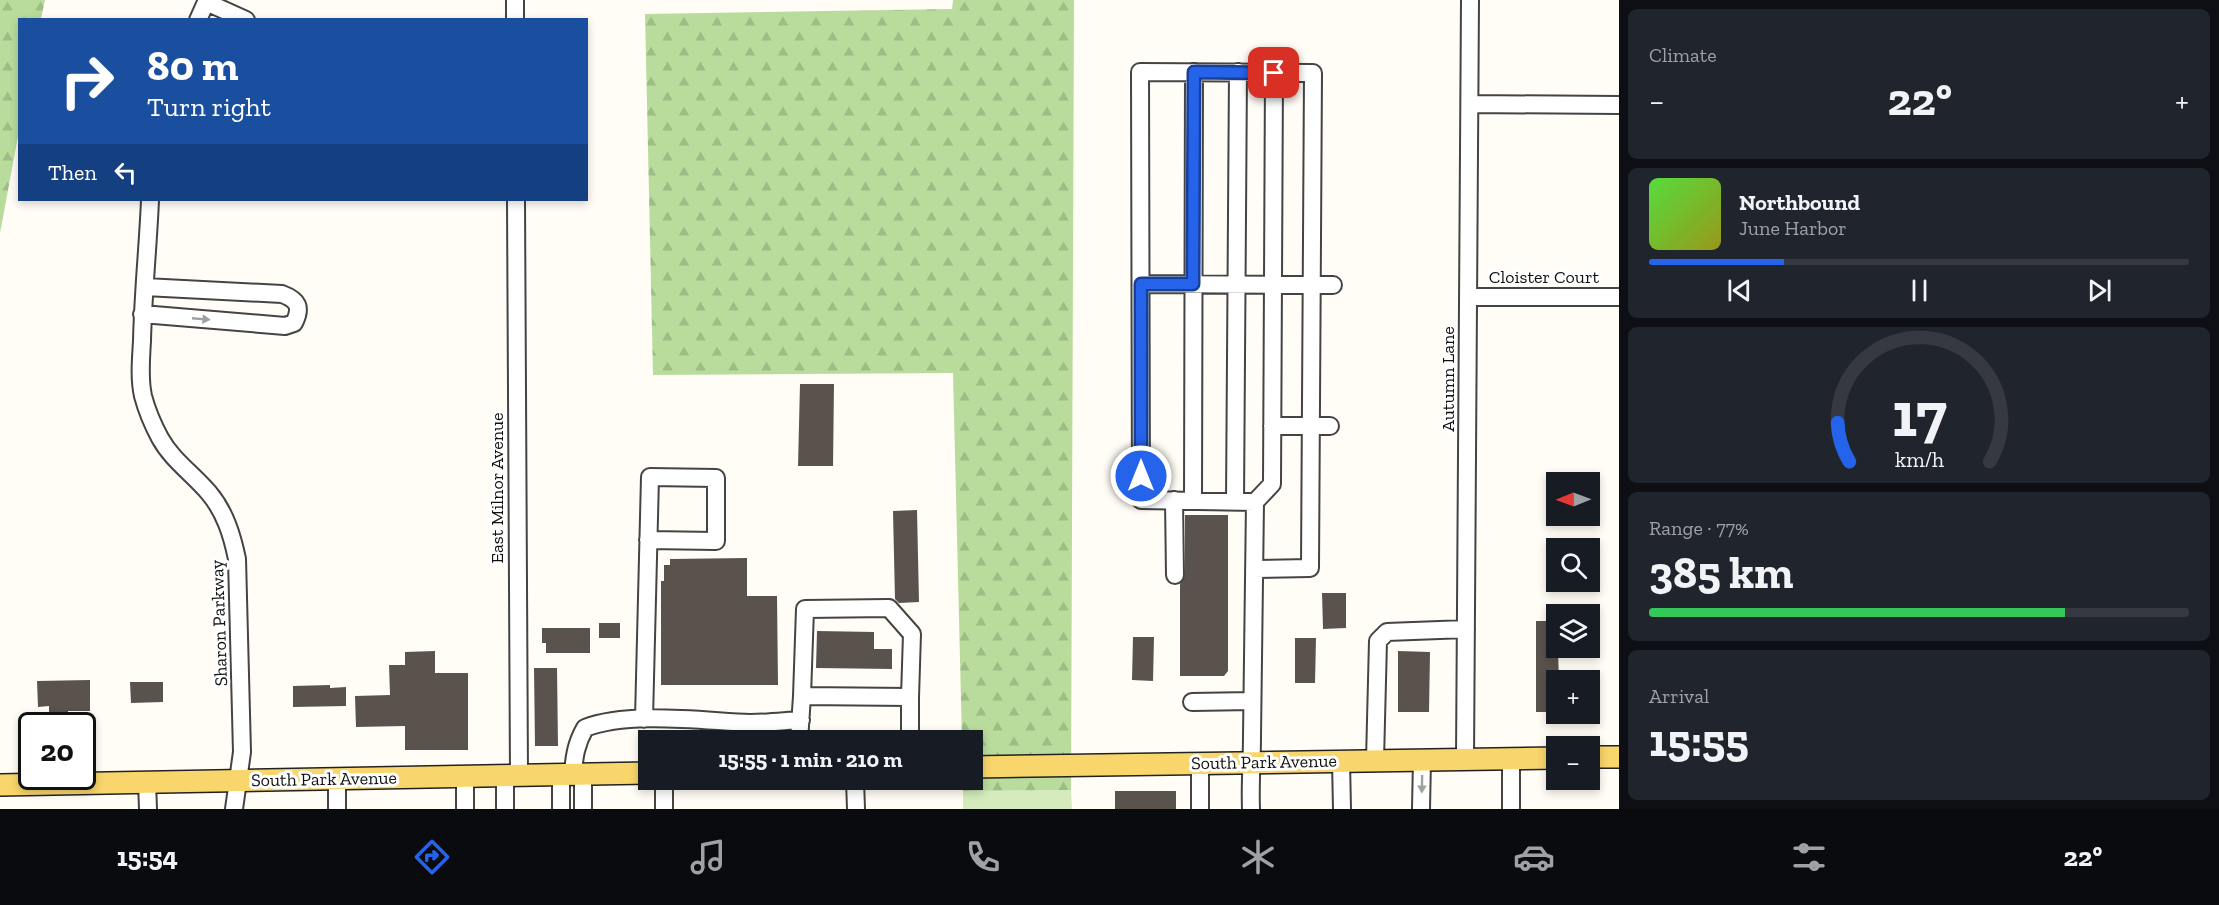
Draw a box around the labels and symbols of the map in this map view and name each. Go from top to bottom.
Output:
pin [1248,47,1299,98]
street label: Cloister Court [1489,266,1599,288]
one-way arrow [191,314,210,324]
street label: Autumn Lane [1437,326,1459,432]
street label: East Milnor Avenue [486,412,508,564]
position arrow [1109,444,1173,508]
north arrow [1546,472,1600,526]
street label: Sharon Parkway [206,559,232,687]
speed limit sign: 20 [18,712,96,790]
street label: South Park Avenue [1191,750,1337,774]
street label: South Park Avenue [251,767,397,791]
one-way arrow [1417,775,1427,794]

